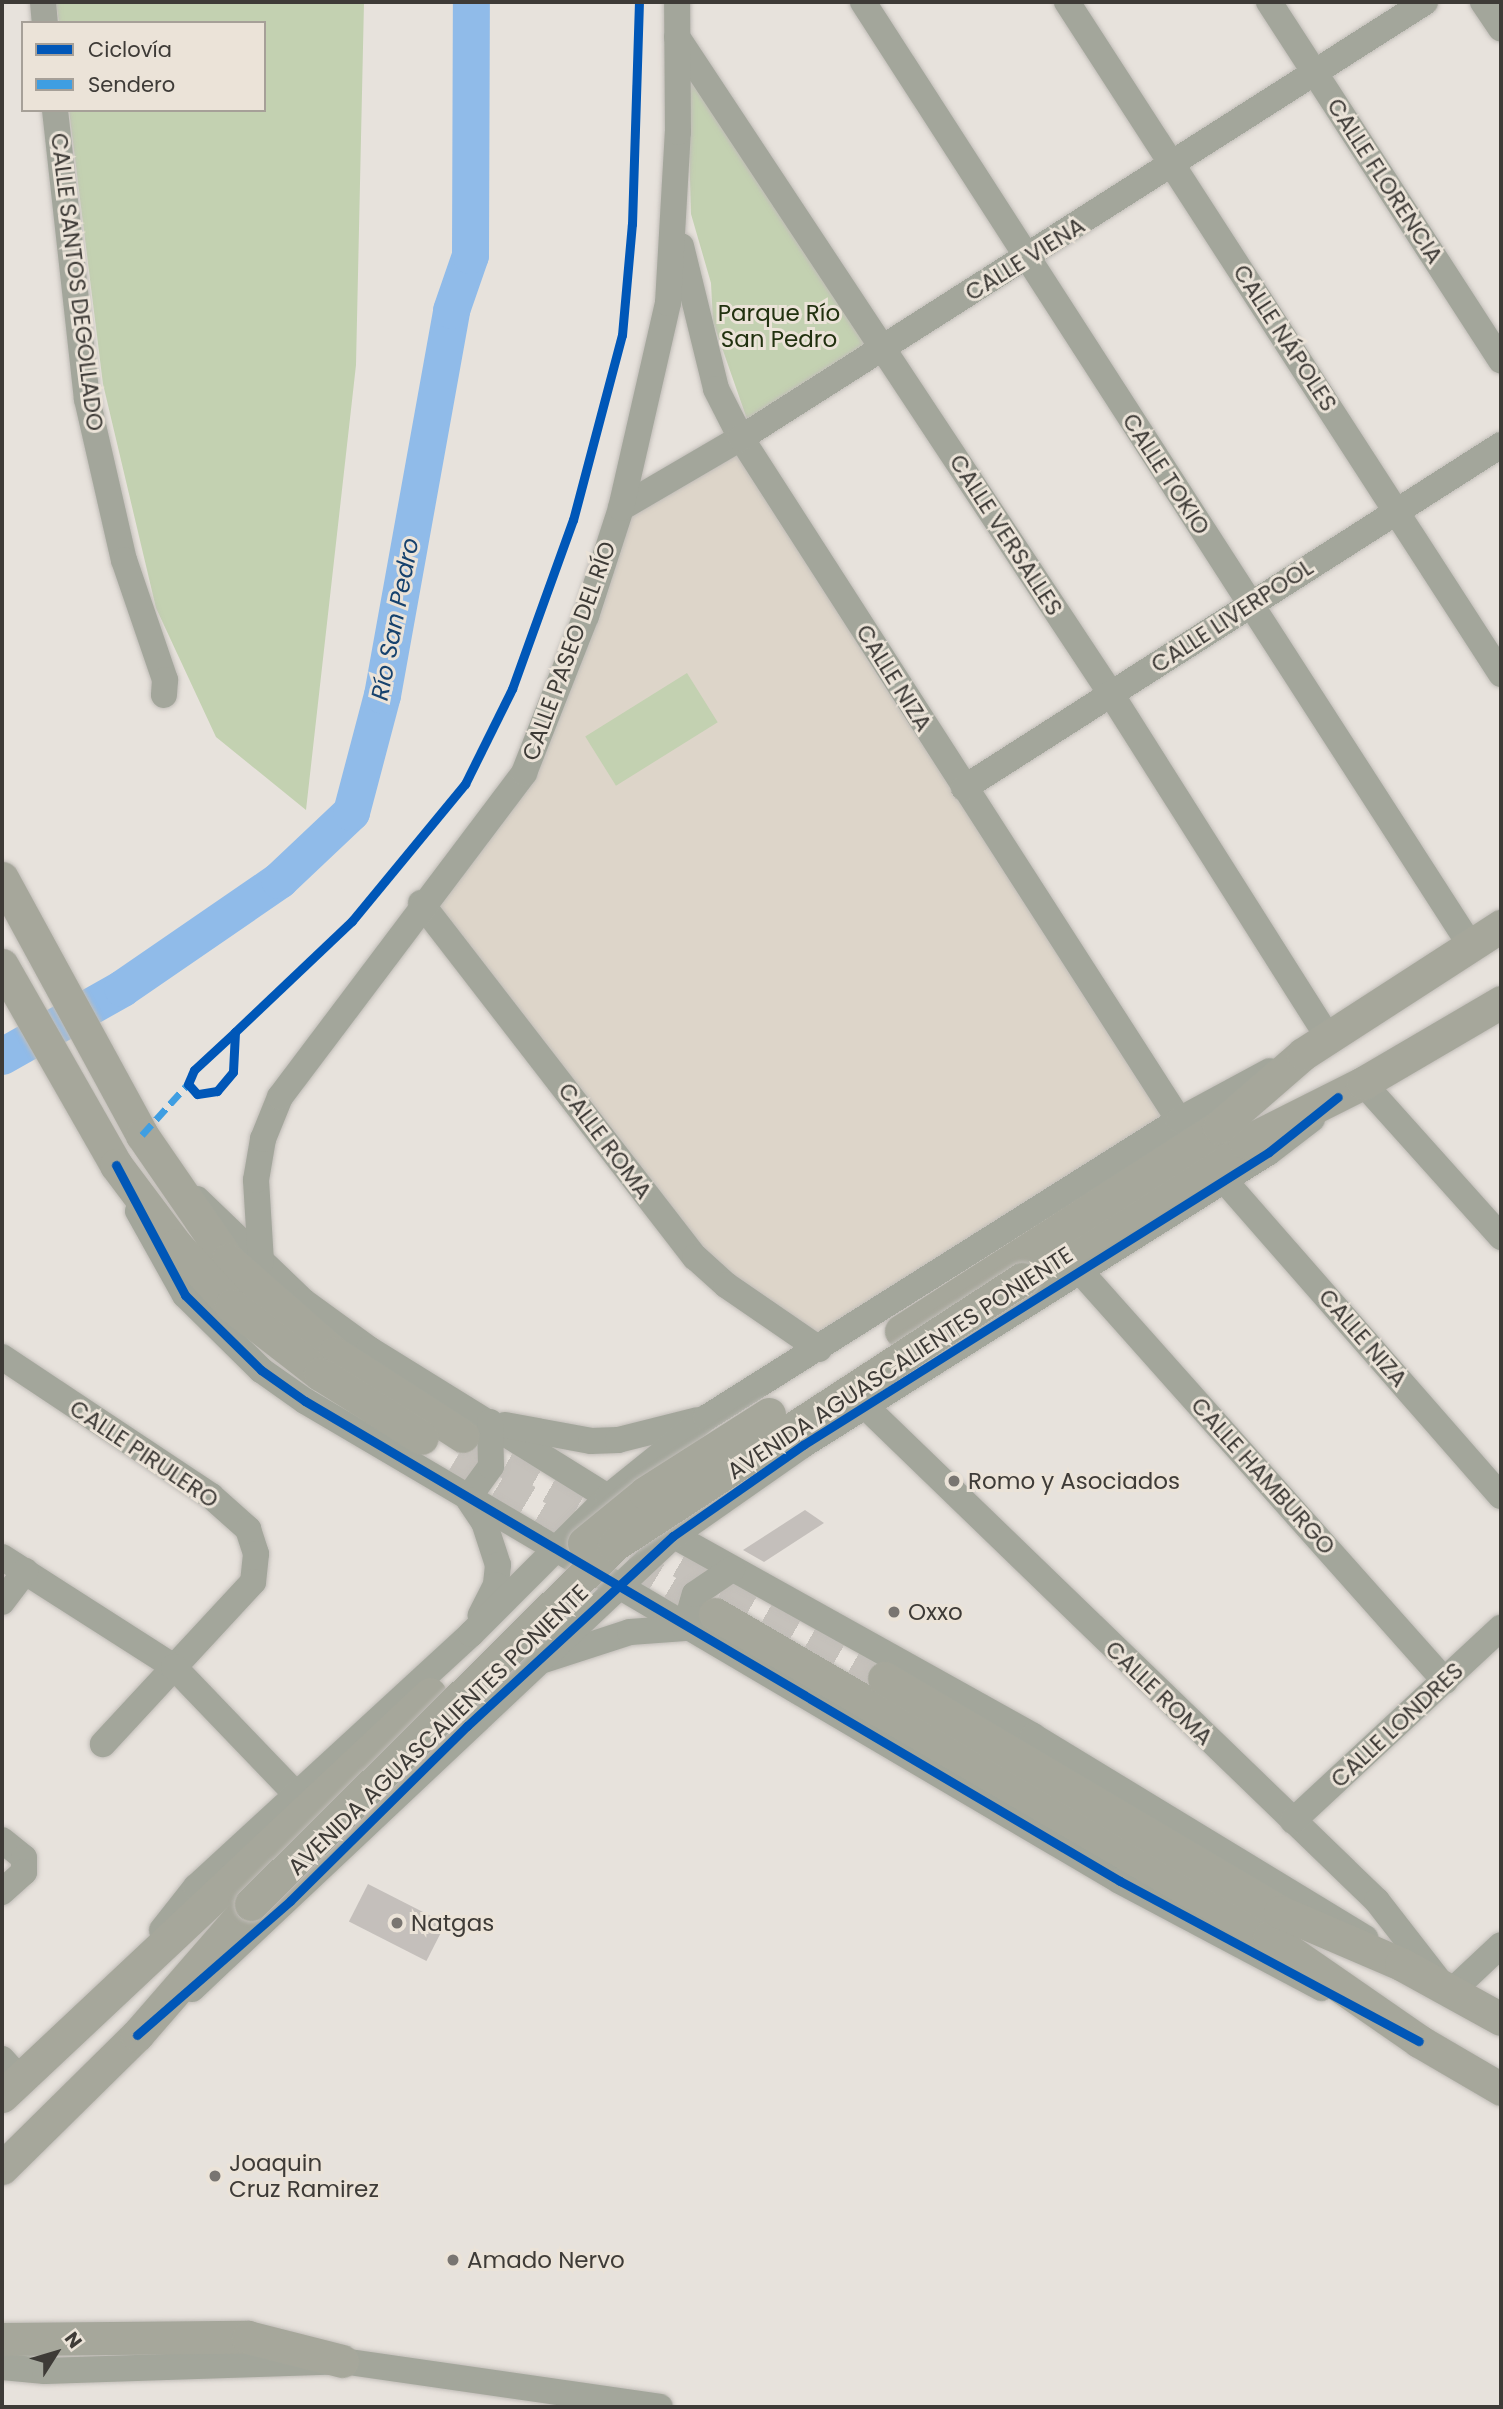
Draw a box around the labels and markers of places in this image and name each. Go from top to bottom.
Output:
place label: Romo y Asociados [968,1467,1180,1495]
marker: Romo y Asociados [946,1473,962,1489]
place label: Oxxo [908,1598,963,1626]
marker: Oxxo [886,1604,902,1620]
place label: Natgas [411,1909,494,1937]
marker: Natgas [389,1915,405,1931]
place label: Joaquin Cruz Ramirez [229,2149,379,2203]
marker: Joaquin Cruz Ramirez [207,2168,223,2184]
place label: Amado Nervo [467,2246,625,2274]
marker: Amado Nervo [445,2252,461,2268]

